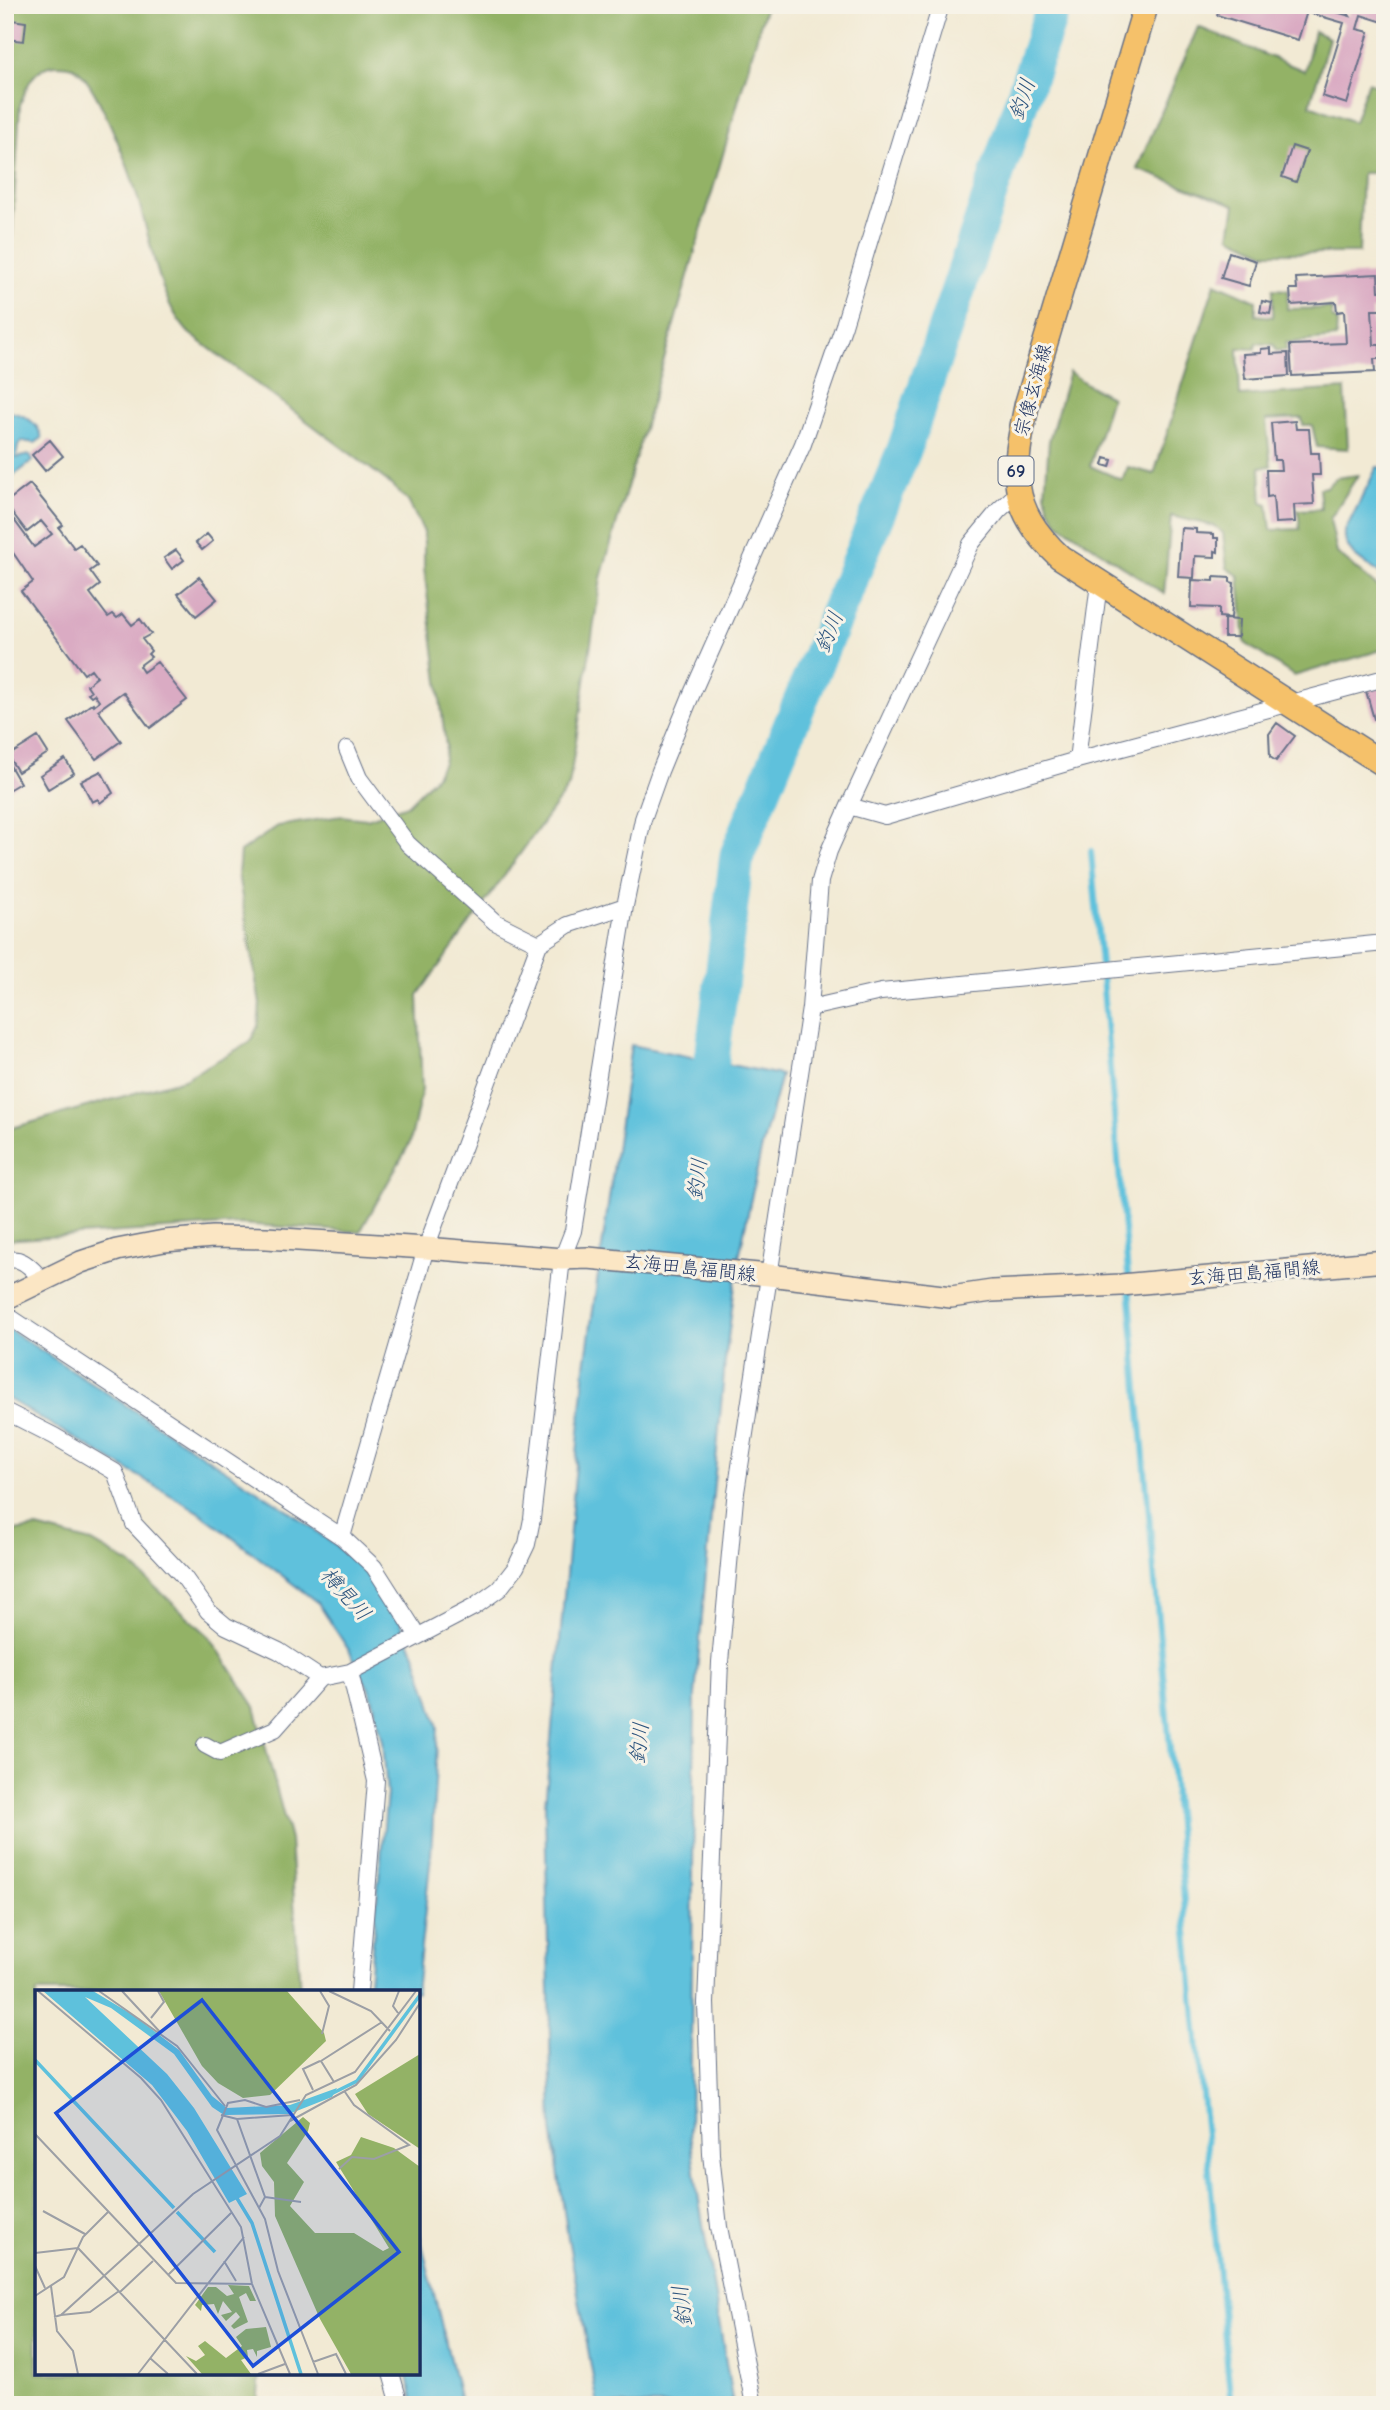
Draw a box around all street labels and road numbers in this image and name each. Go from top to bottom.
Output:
street label: 宗像玄海線 [1010,341,1056,439]
road number: 69 [998,457,1034,486]
street label: 玄海田島福間線 [623,1250,757,1286]
street label: 玄海田島福間線 [1187,1256,1321,1290]

